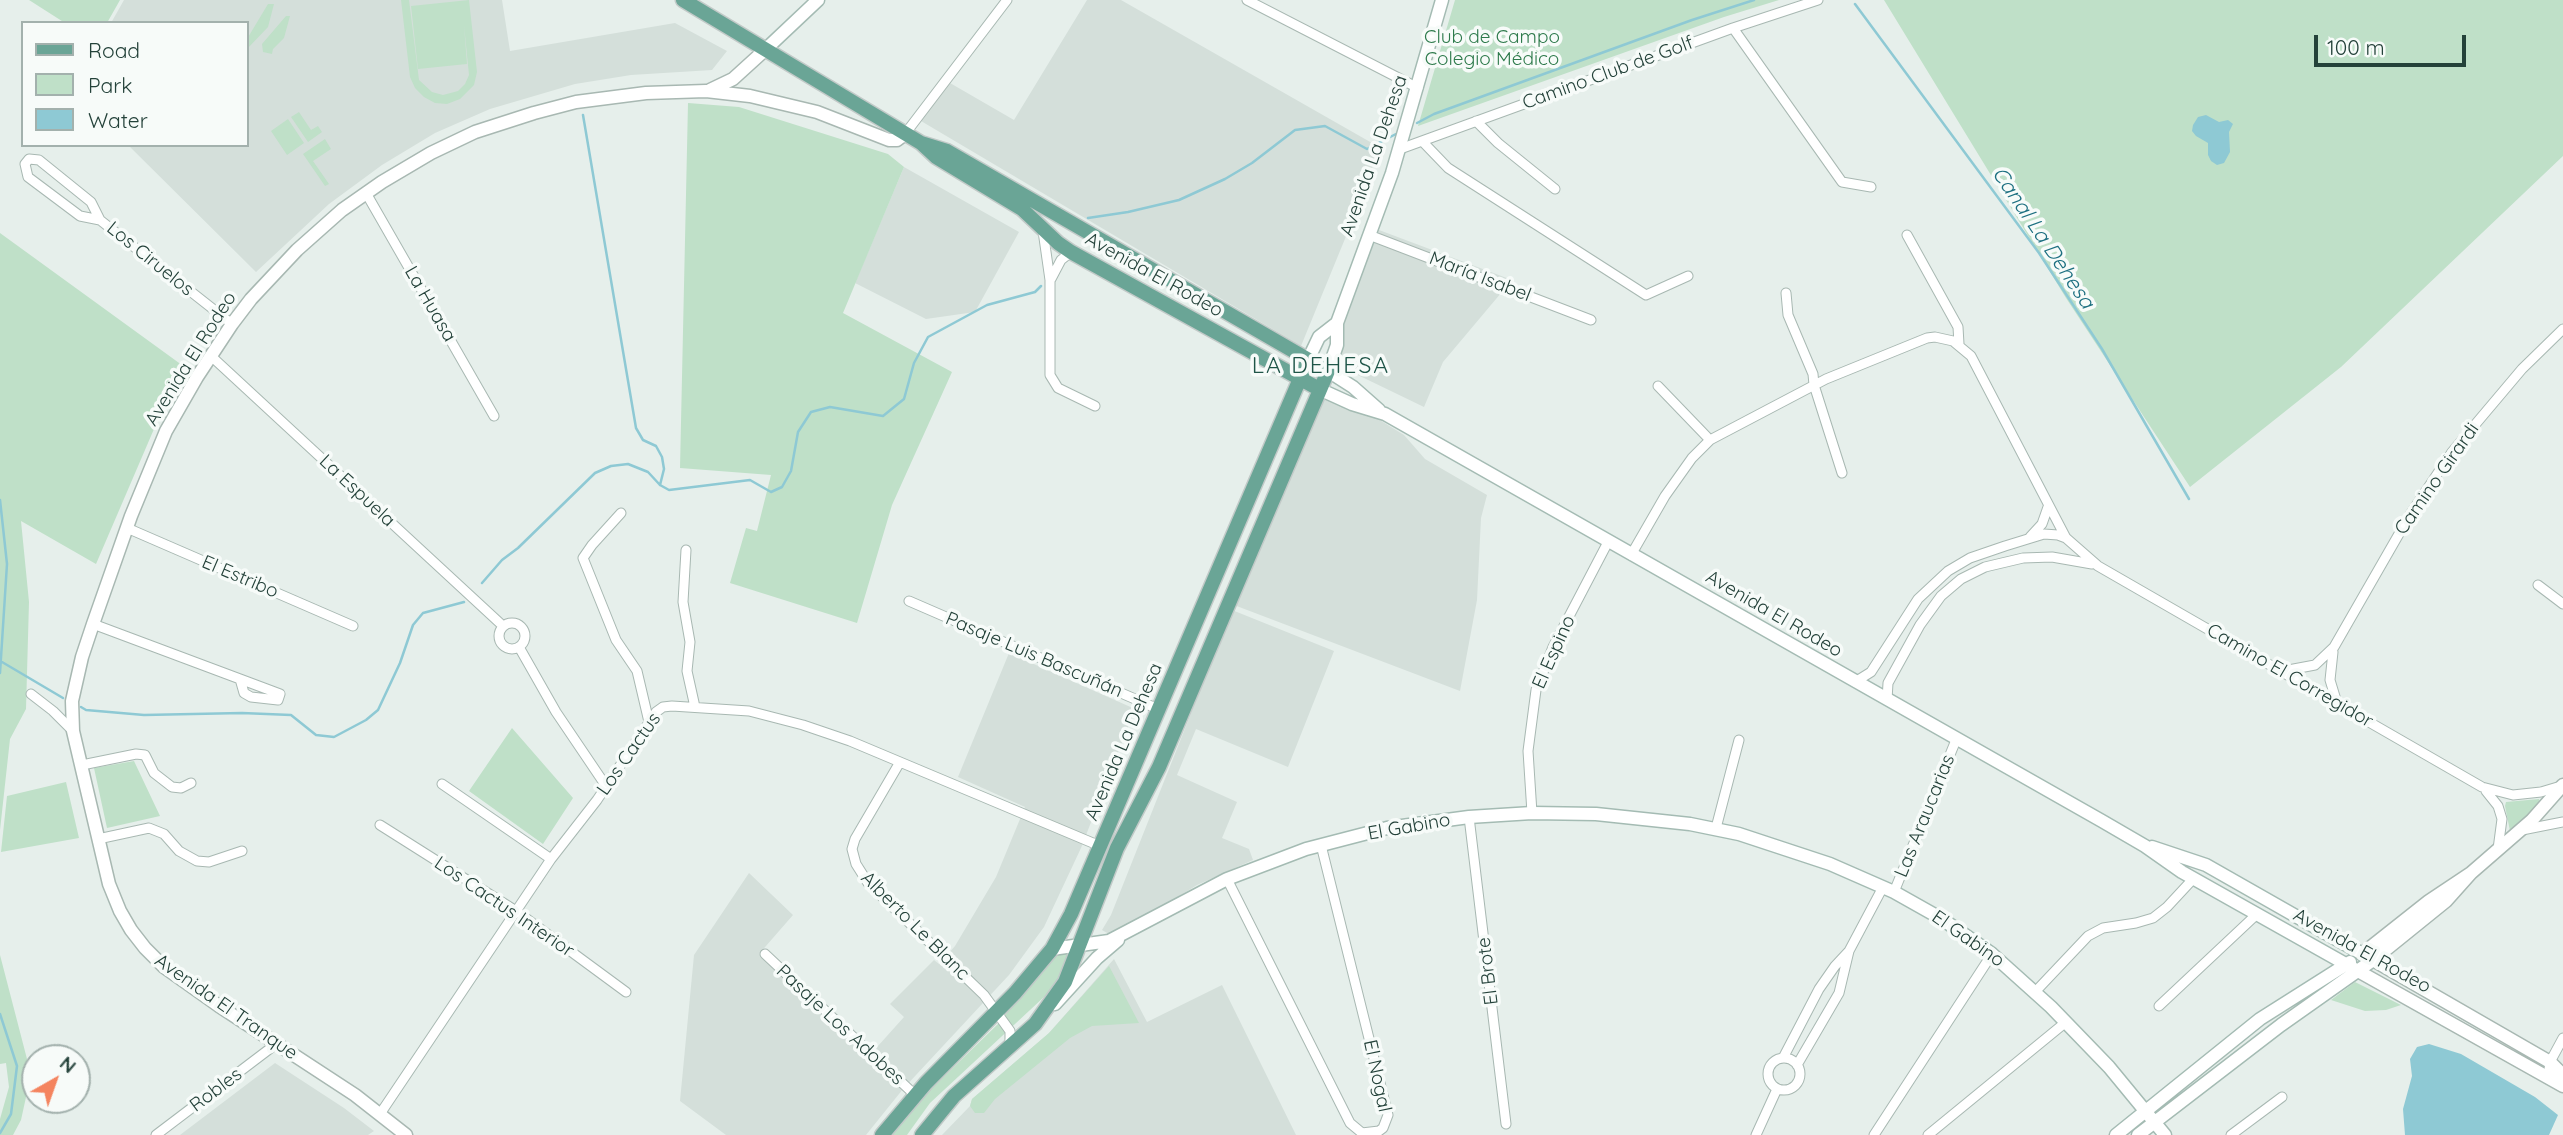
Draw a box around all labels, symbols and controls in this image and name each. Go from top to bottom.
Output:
legend [21,21,248,147]
scale bar [2318,21,2470,65]
park label: Club de Campo Colegio Médico [1424,26,1560,70]
street label: Camino Club de Golf [1519,31,1697,115]
text: 100 m [2327,34,2385,60]
text: Road [88,37,140,63]
text: Park [88,72,132,98]
street label: Avenida La Dehesa [1336,72,1412,240]
text: Water [88,107,148,133]
water label: Canal La Dehesa [1986,162,2100,314]
street label: Los Ciruelos [102,217,198,301]
street label: Avenida El Rodeo [1081,228,1227,322]
street label: María Isabel [1426,247,1534,307]
street label: La Huasa [399,262,461,346]
street label: Avenida El Rodeo [141,288,241,430]
district label: LA DEHESA [1253,352,1389,380]
street label: Camino Girardi [2390,419,2484,539]
street label: La Espuela [314,450,400,532]
street label: El Estribo [198,551,282,603]
street label: Avenida El Rodeo [1702,566,1846,662]
street label: Pasaje Luis Bascuñán [942,607,1126,703]
street label: El Espino [1528,612,1580,692]
street label: Camino El Corregidor [2203,619,2377,733]
street label: Avenida La Dehesa [1080,660,1168,824]
street label: Los Cactus [592,708,666,800]
street label: Las Araucarias [1890,751,1960,881]
street label: El Gabino [1366,809,1452,845]
street label: Los Cactus Interior [430,852,578,962]
street label: Alberto Le Blanc [856,867,974,985]
street label: Avenida El Rodeo [2289,904,2435,998]
street label: El Gabino [1927,906,2009,972]
street label: El Brote [1473,936,1503,1006]
street label: Avenida El Tranque [150,949,302,1065]
street label: Pasaje Los Adobes [771,960,909,1090]
street label: El Nogal [1358,1038,1396,1114]
north arrow [21,1044,91,1114]
text: N [55,1051,81,1078]
street label: Robles [185,1063,247,1117]

